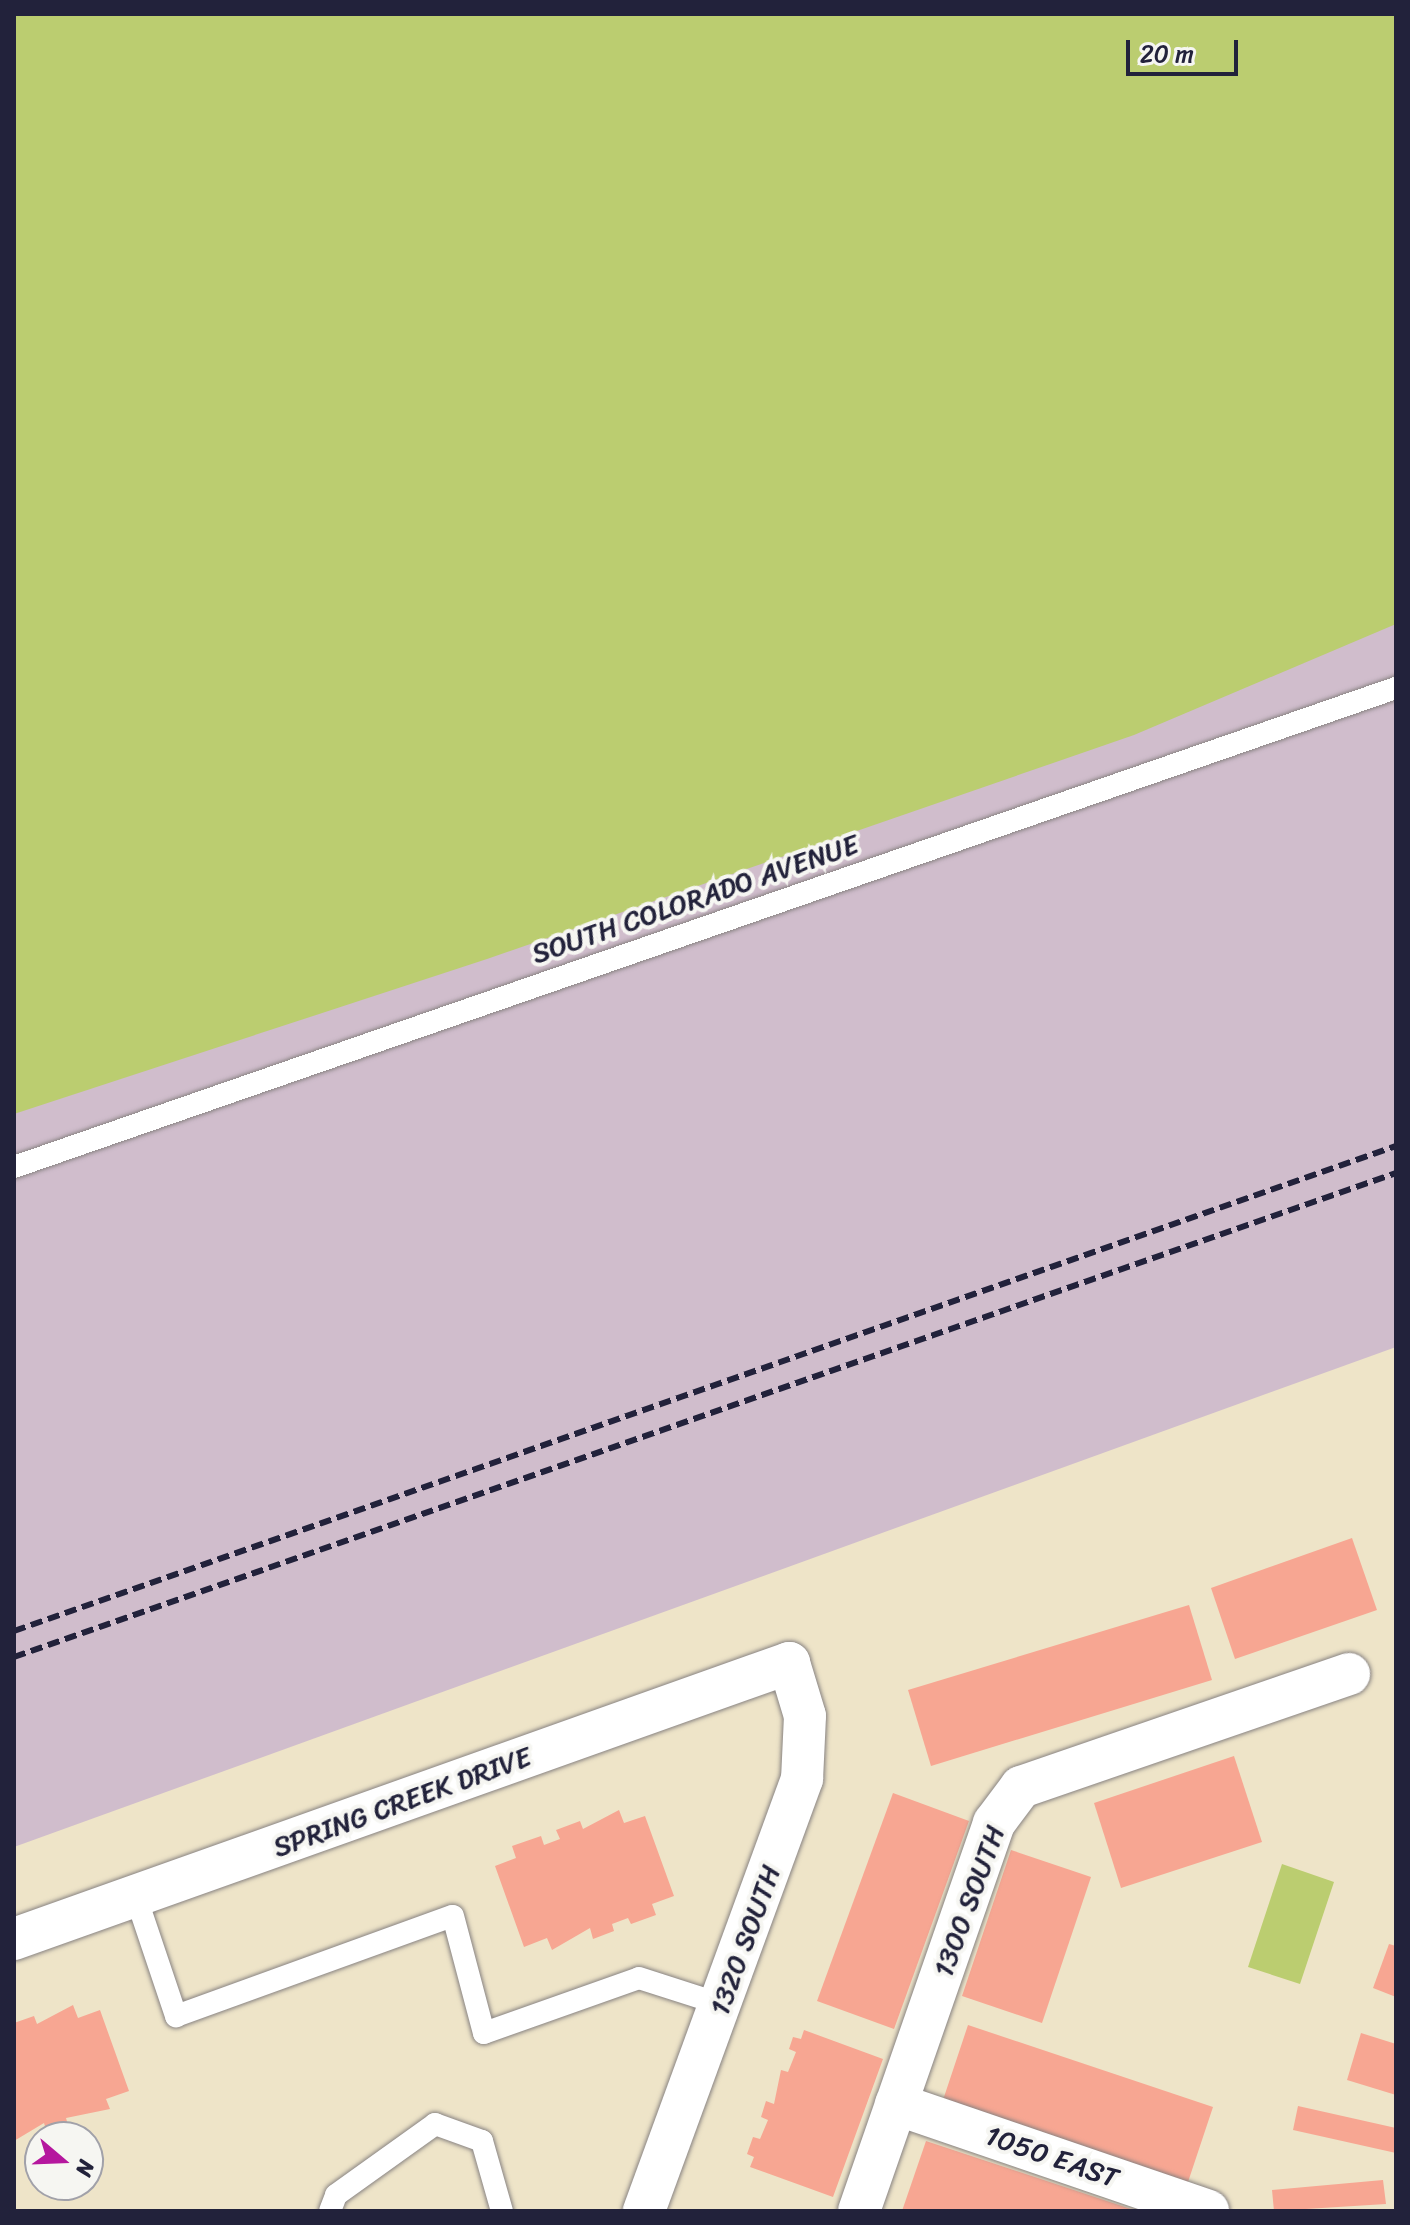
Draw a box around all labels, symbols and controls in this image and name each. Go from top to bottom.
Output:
scale bar [1130,24,1242,74]
text: 20 m [1140,33,1194,75]
street label: SOUTH COLORADO AVENUE [527,827,863,971]
street label: SPRING CREEK DRIVE [268,1740,536,1864]
street label: 1300 SOUTH [926,1821,1012,1981]
street label: 1320 SOUTH [702,1860,788,2020]
street label: 1050 EAST [981,2119,1123,2195]
north arrow [24,2121,104,2201]
text: N [64,2155,106,2182]

